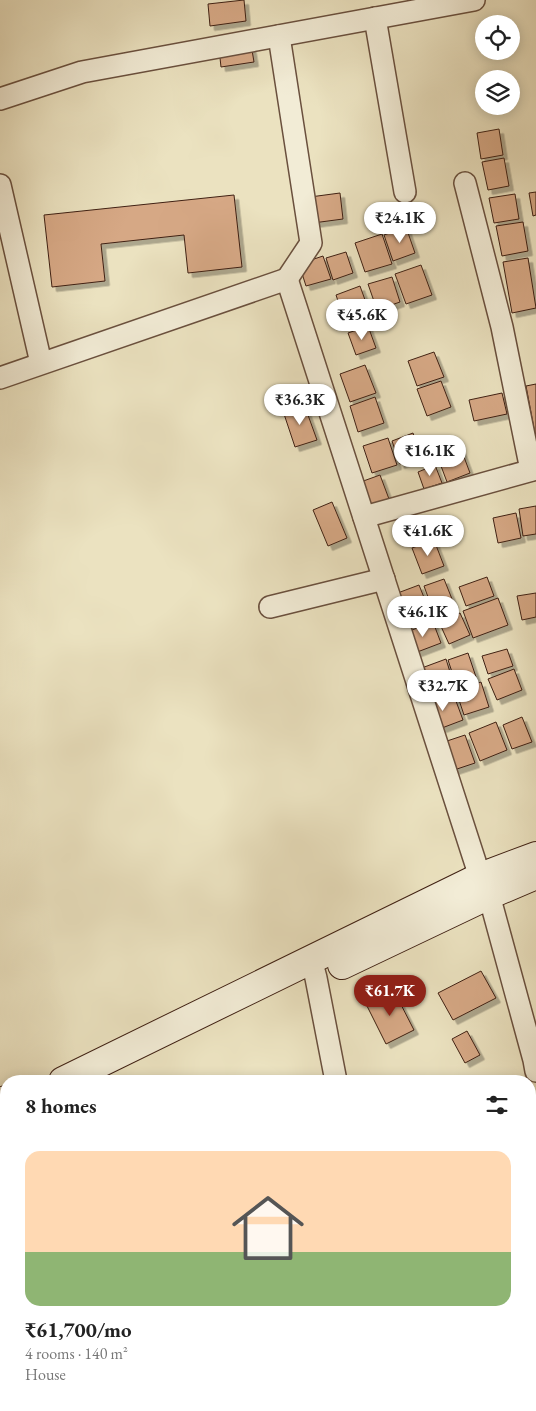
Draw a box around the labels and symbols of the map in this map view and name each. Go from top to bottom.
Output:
pin: ₹24.1K [359,202,441,244]
pin: ₹45.6K [321,298,403,341]
pin: ₹36.3K [259,384,341,426]
pin: ₹16.1K [389,434,471,477]
pin: ₹41.6K [387,514,469,557]
pin: ₹46.1K [382,596,464,638]
pin: ₹32.7K [402,670,484,712]
pin: ₹61.7K [349,974,431,1017]

